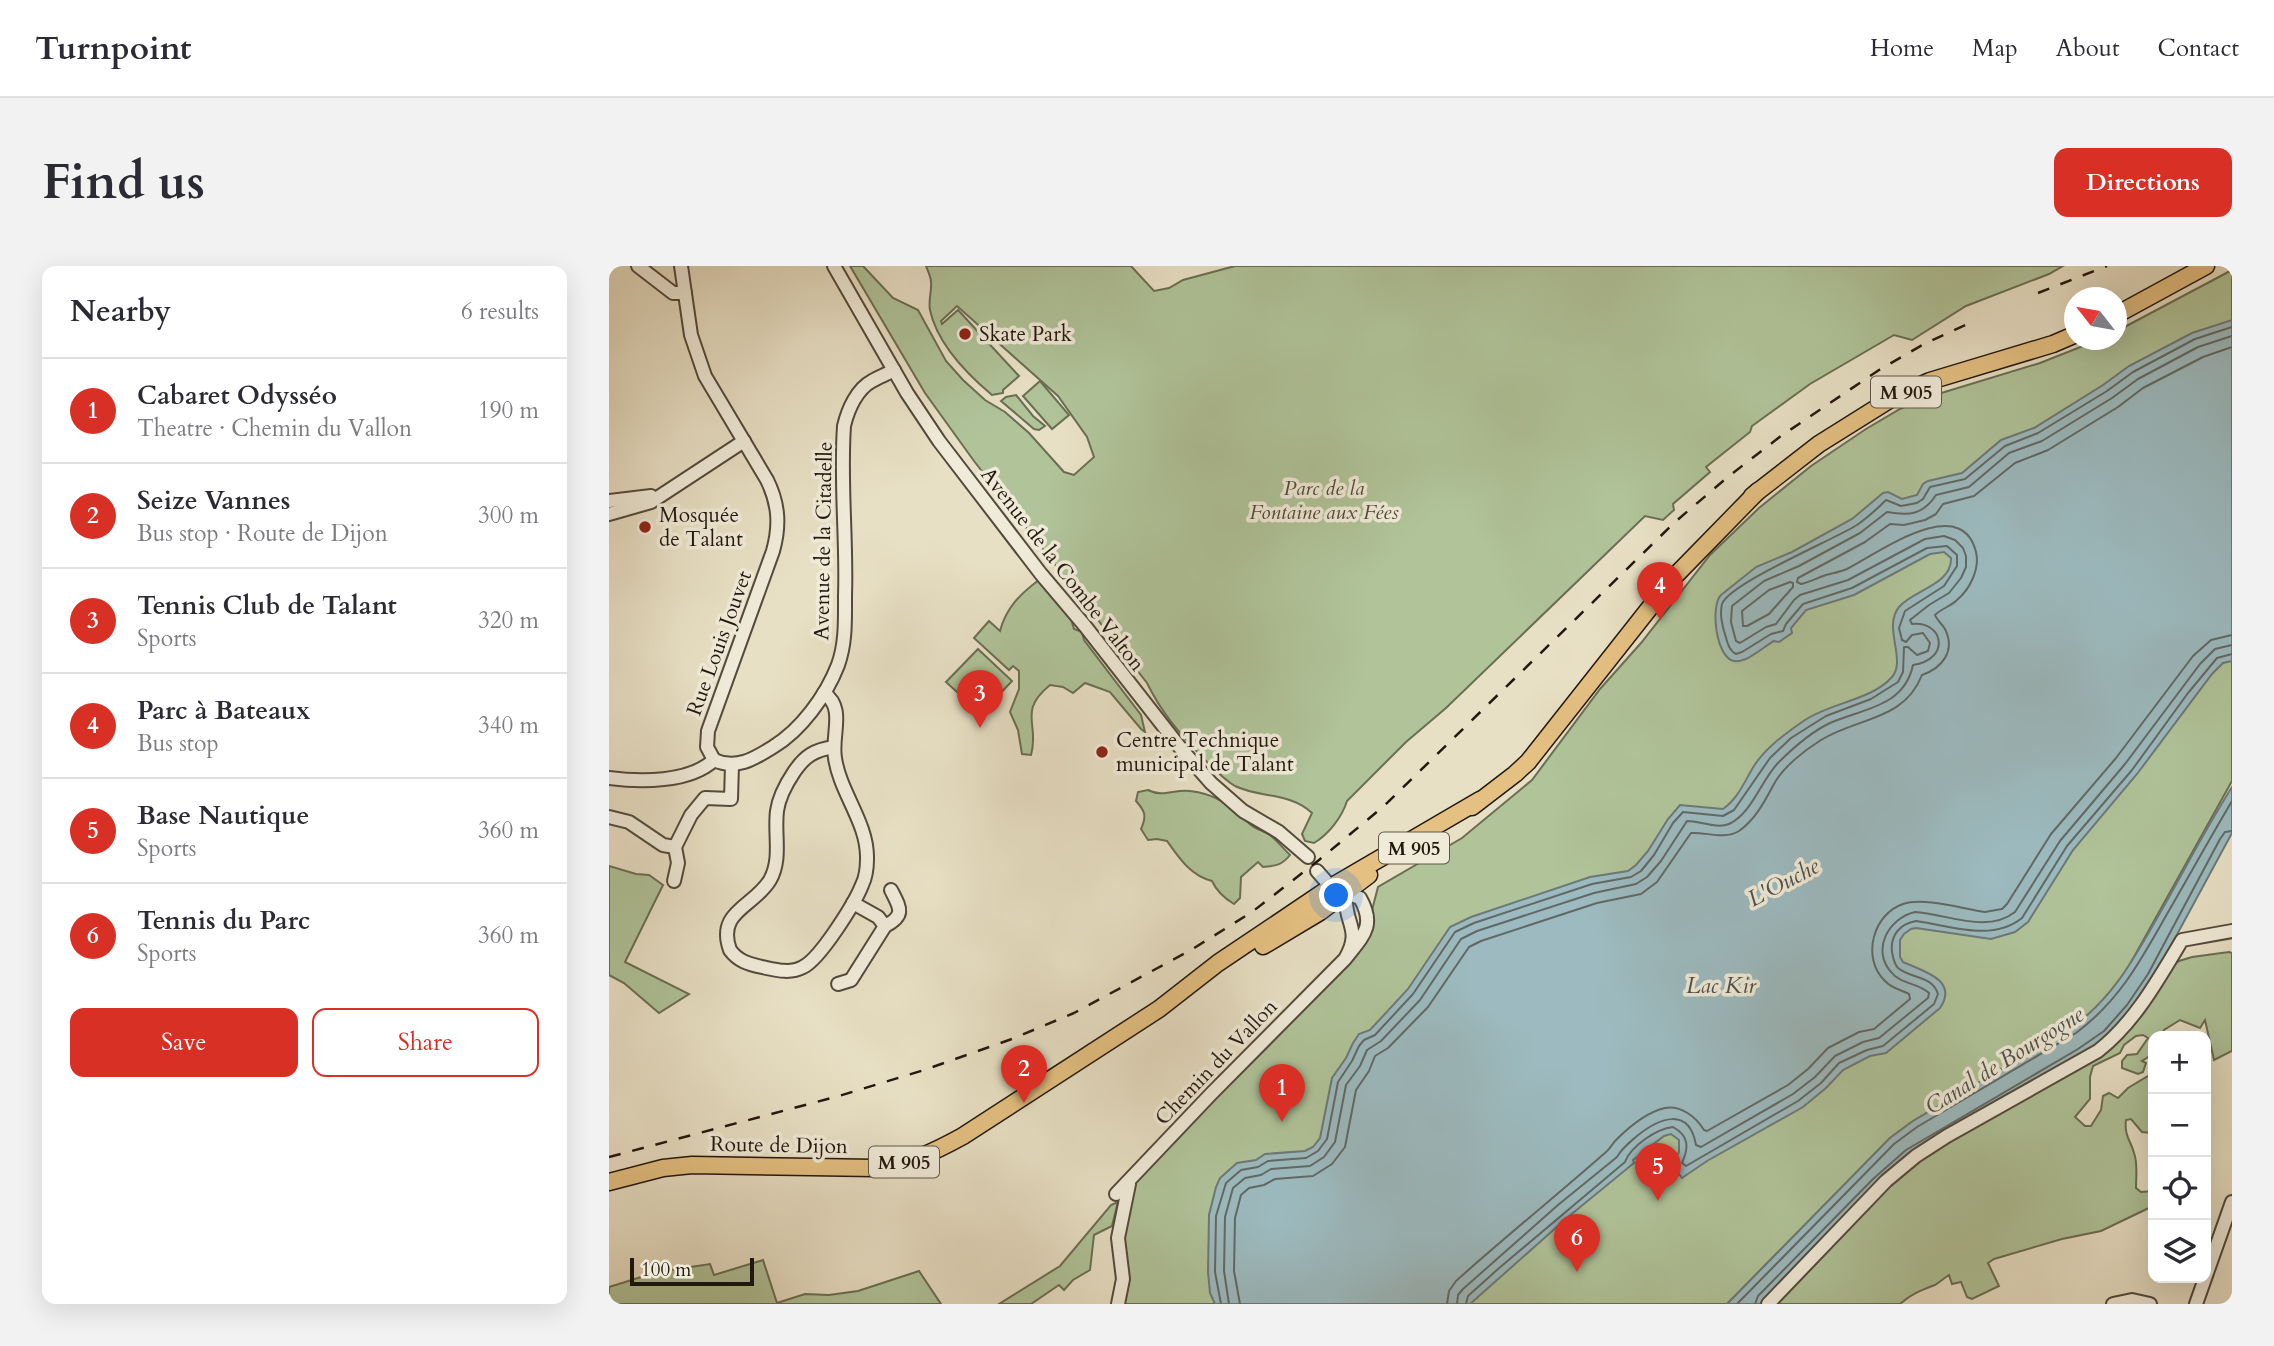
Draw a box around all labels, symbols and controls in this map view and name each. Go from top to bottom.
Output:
text: Turnpoint [35,26,191,71]
text: Home [1870,32,1934,65]
text: Map [1972,32,2018,65]
text: About [2056,32,2120,65]
text: Contact [2158,32,2239,65]
button: Directions [2054,148,2232,217]
text: Find us [42,149,205,216]
north arrow [2064,287,2127,350]
text: Nearby [70,291,171,332]
text: 6 results [461,296,539,327]
place label: Skate Park [979,320,1073,349]
marker: Skate Park [957,326,973,342]
road number: M 905 [1871,376,1941,408]
text: Cabaret Odysséo [137,378,337,413]
text: 1 [87,395,99,426]
text: 190 m [478,395,539,426]
text: Theatre · Chemin du Vallon [137,413,412,444]
street label: Avenue de la Citadelle [807,441,840,641]
street label: Avenue de la Combe Valton [974,461,1151,677]
park label: Parc de la Fontaine aux Fées [1249,474,1399,527]
text: Seize Vannes [137,483,290,518]
text: 2 [87,500,99,531]
text: 300 m [478,500,539,531]
place label: Mosquée de Talant [659,501,743,554]
text: Bus stop · Route de Dijon [137,518,388,549]
marker: Mosquée de Talant [637,519,653,535]
pin: 4 [1637,562,1683,620]
street label: Rue Louis Jouvet [680,566,759,720]
text: Tennis Club de Talant [137,588,397,623]
text: 3 [87,605,99,636]
text: 320 m [478,605,539,636]
text: Sports [137,623,197,654]
pin: 3 [957,670,1003,728]
text: Parc à Bateaux [137,693,310,728]
text: 4 [87,710,99,741]
text: 340 m [478,710,539,741]
place label: Centre Technique municipal de Talant [1116,726,1294,779]
text: Bus stop [137,728,219,759]
marker: Centre Technique municipal de Talant [1094,744,1110,760]
text: Base Nautique [137,798,309,833]
text: 5 [87,815,99,846]
text: 360 m [478,815,539,846]
road number: M 905 [1379,832,1449,863]
text: Sports [137,833,197,864]
water label: L'Ouche [1742,851,1825,914]
your location [1319,878,1353,912]
text: Tennis du Parc [137,903,310,938]
text: 6 [87,920,99,951]
text: 360 m [478,920,539,951]
text: Sports [137,938,197,969]
water label: Lac Kir [1686,970,1758,1001]
street label: Chemin du Vallon [1149,993,1284,1132]
water label: Canal de Bourgogne [1919,999,2090,1122]
button: Save [70,1008,298,1077]
button: Share [312,1008,539,1077]
map controls [2148,1031,2211,1283]
button: + [2148,1031,2211,1094]
pin: 2 [1001,1045,1047,1103]
pin: 1 [1259,1064,1305,1122]
button: − [2148,1094,2211,1157]
street label: Route de Dijon [710,1130,848,1161]
pin: 5 [1635,1143,1681,1201]
road number: M 905 [869,1146,939,1178]
button: locate [2148,1157,2211,1220]
pin: 6 [1554,1214,1600,1272]
button: layers [2148,1220,2211,1283]
scale bar [630,1255,754,1287]
text: 100 m [641,1257,691,1283]

